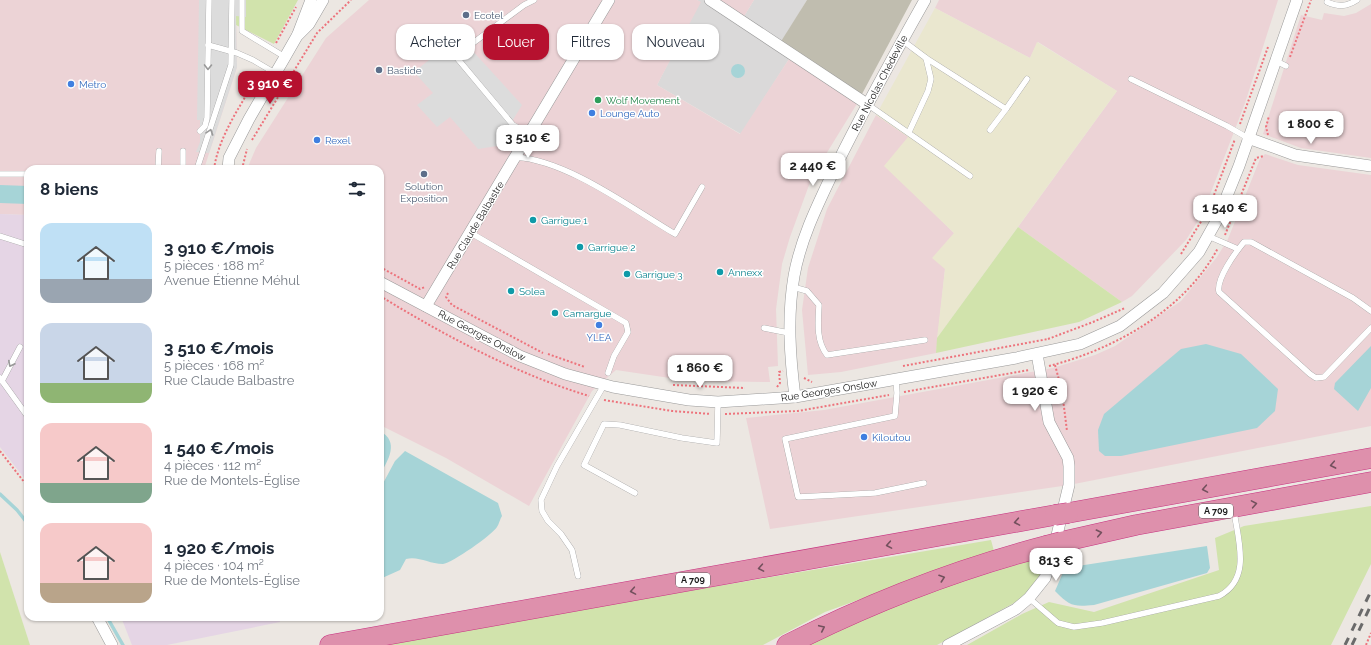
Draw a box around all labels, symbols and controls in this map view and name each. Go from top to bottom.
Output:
marker: Ecotel [461,10,471,20]
place label: Ecotel [474,10,503,21]
chip: Acheter [396,24,475,60]
chip: Louer [483,24,549,60]
chip: Filtres [557,24,624,60]
chip: Nouveau [632,24,719,60]
street label: Rue Nicolas Chédeville [849,33,909,133]
one-way arrow [204,64,212,70]
marker: Bastide [374,65,384,75]
place label: Bastide [387,65,422,76]
pin: 3 910 € [233,71,307,105]
text: 3 910 € [247,76,293,91]
marker: Metro [66,79,76,89]
place label: Metro [79,79,106,90]
marker: Wolf Movement [593,95,603,105]
place label: Wolf Movement [606,95,680,106]
marker: Lounge Auto [587,108,597,118]
place label: Lounge Auto [600,108,660,119]
pin: 1 800 € [1274,111,1348,145]
text: 1 800 € [1288,116,1334,131]
pin: 3 510 € [491,125,565,159]
one-way arrow [205,129,213,136]
text: 3 510 € [505,130,551,145]
marker: Rexel [312,135,322,145]
place label: Rexel [325,135,351,146]
pin: 2 440 € [776,153,850,187]
text: 2 440 € [790,158,836,173]
marker: Solution Exposition [419,169,429,179]
icon: filters [346,178,368,200]
text: 8 biens [40,179,98,199]
street label: Rue Claude Balbastre [445,179,506,271]
place label: Solution Exposition [400,181,448,204]
pin: 1 540 € [1188,195,1262,229]
text: 1 540 € [1202,200,1248,215]
marker: Garrigue 1 [528,215,538,225]
place label: Garrigue 1 [541,215,588,226]
text: 3 910 €/mois [164,238,274,258]
icon: home [72,239,120,287]
marker: Garrigue 2 [575,242,585,252]
place label: Garrigue 2 [588,242,636,253]
text: 5 pièces · 188 m² [164,258,264,273]
marker: Annexx [715,267,725,277]
place label: Annexx [728,267,762,278]
marker: Garrigue 3 [622,269,632,279]
place label: Garrigue 3 [635,269,683,280]
text: Avenue Étienne Méhul [164,273,299,288]
marker: Solea [506,286,516,296]
place label: Solea [519,286,545,297]
street label: Rue Georges Onslow [436,308,527,363]
marker: Camargue [550,308,560,318]
place label: Camargue [563,308,611,319]
marker: YLEA [594,320,604,330]
place label: YLEA [586,332,612,343]
text: 3 510 €/mois [164,338,274,358]
icon: home [72,339,120,387]
pin: 1 860 € [663,355,737,389]
text: 5 pièces · 168 m² [164,358,264,373]
one-way arrow [9,360,16,367]
text: 1 860 € [677,360,723,375]
text: Rue Claude Balbastre [164,373,294,388]
street label: Rue Georges Onslow [780,377,878,404]
pin: 1 920 € [998,378,1072,412]
text: 1 920 € [1012,383,1058,398]
marker: Kiloutou [859,432,869,442]
place label: Kiloutou [872,432,910,443]
text: 1 540 €/mois [164,438,274,458]
icon: home [72,439,120,487]
text: 4 pièces · 112 m² [164,458,261,473]
one-way arrow [1330,461,1336,469]
text: Rue de Montels-Église [164,473,300,488]
one-way arrow [1202,484,1208,493]
one-way arrow [1251,500,1257,508]
road number: A 709 [1199,504,1233,518]
one-way arrow [1014,517,1020,526]
one-way arrow [1096,529,1102,537]
text: 1 920 €/mois [164,538,274,558]
icon: home [72,539,120,587]
one-way arrow [886,540,892,548]
pin: 813 € [1028,548,1084,582]
text: 813 € [1038,553,1074,568]
text: 4 pièces · 104 m² [164,558,264,573]
one-way arrow [758,563,764,571]
text: Rue de Montels-Église [164,573,300,588]
road number: A 709 [676,573,710,587]
one-way arrow [939,574,946,583]
one-way arrow [630,586,636,595]
one-way arrow [818,625,825,633]

